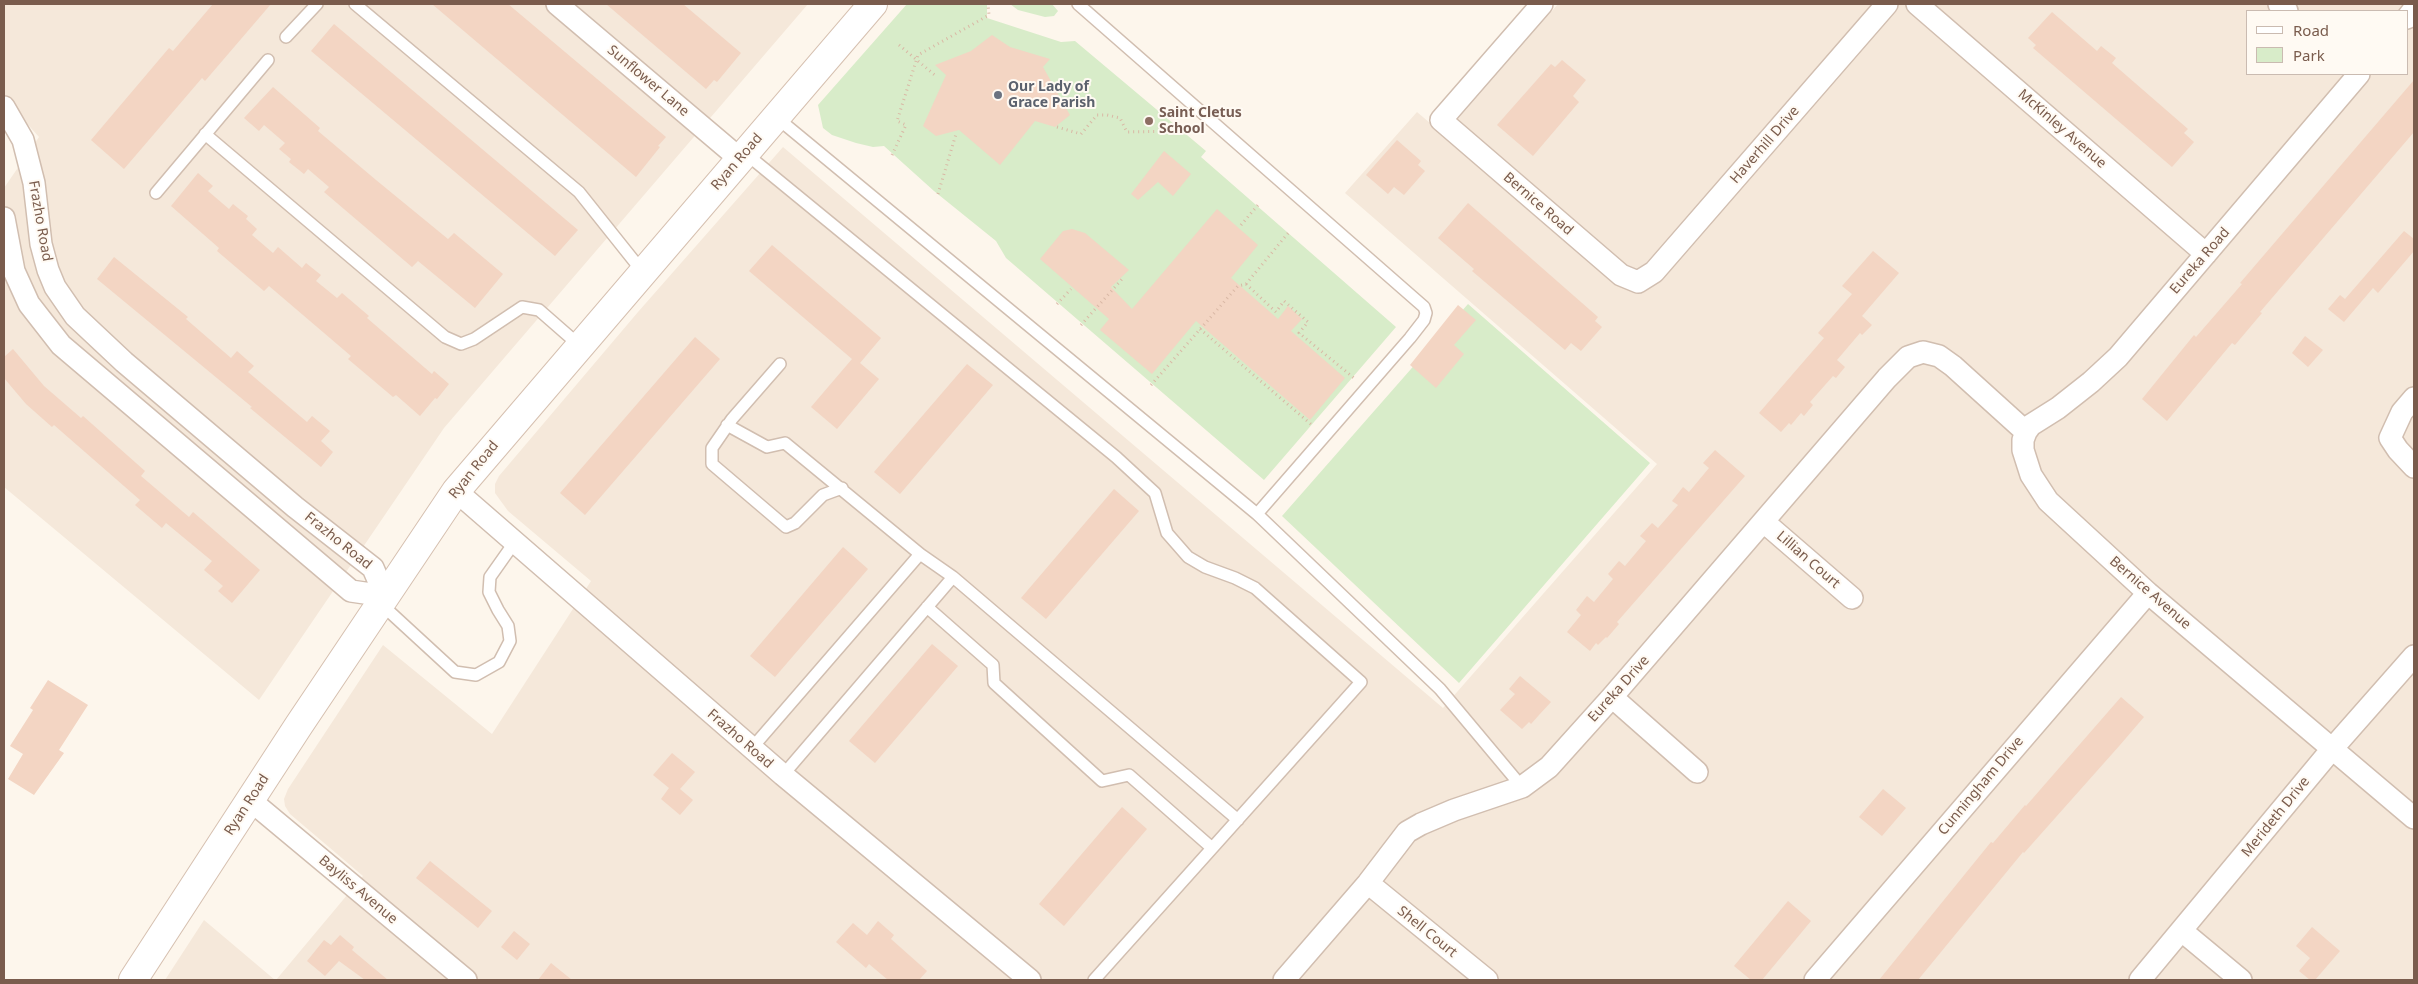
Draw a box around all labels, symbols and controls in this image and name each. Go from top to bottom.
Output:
legend [2246,10,2408,75]
text: Road [2293,20,2329,40]
street label: Sunflower Lane [604,42,692,120]
text: Park [2293,45,2325,65]
place label: Our Lady of Grace Parish [1008,79,1095,111]
street label: McKinley Avenue [2014,86,2110,172]
marker: Our Lady of Grace Parish [992,89,1004,101]
street label: Haverhill Drive [1727,103,1803,187]
place label: Saint Cletus School [1159,105,1242,138]
marker: Saint Cletus School [1143,115,1155,127]
street label: Ryan Road [708,130,766,194]
street label: Bernice Road [1500,169,1576,239]
street label: Frazho Road [25,179,55,263]
street label: Eureka Road [2167,224,2233,298]
street label: Ryan Road [446,438,502,502]
street label: Frazho Road [301,509,375,573]
street label: Lillian Court [1773,528,1843,592]
street label: Bernice Avenue [2106,553,2194,633]
street label: Eureka Drive [1585,652,1653,726]
street label: Frazho Road [704,706,776,772]
street label: Cunningham Drive [1935,733,2027,839]
street label: Ryan Road [221,771,273,839]
street label: Merideth Drive [2238,773,2314,861]
street label: Bayliss Avenue [315,852,401,928]
street label: Shell Court [1394,903,1460,961]

